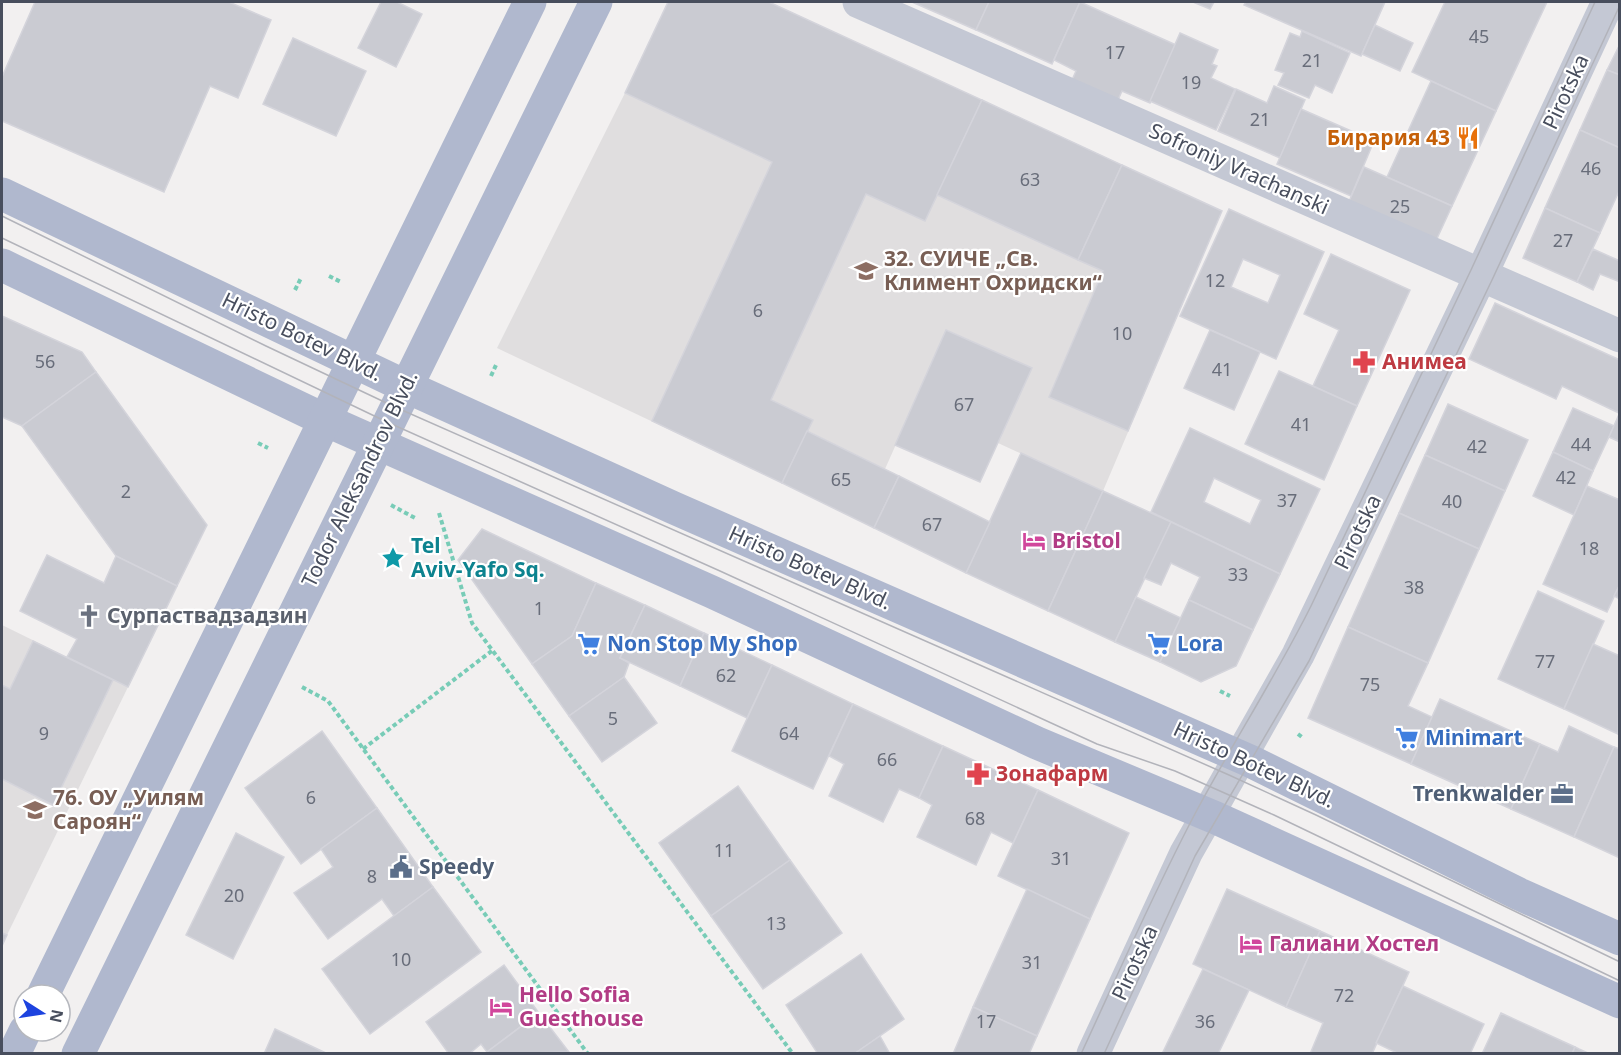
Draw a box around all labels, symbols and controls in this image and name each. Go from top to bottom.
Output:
house number: 45 [1469,24,1489,48]
house number: 17 [1105,40,1125,64]
house number: 21 [1302,48,1322,72]
street label: Pirotska [1536,50,1595,134]
house number: 19 [1181,70,1201,94]
house number: 21 [1250,107,1270,131]
street label: Sofroniy Vrachanski [1145,116,1334,220]
place label: Бирария 43 [1327,123,1450,151]
restaurant icon: Бирария 43 [1455,125,1481,151]
house number: 46 [1581,156,1601,180]
house number: 63 [1020,167,1040,191]
house number: 25 [1390,194,1410,218]
house number: 27 [1553,228,1573,252]
place label: 32. СУИЧЕ „Св. Климент Охридски“ [884,244,1103,296]
school or university icon: 32. СУИЧЕ „Св. Климент Охридски“ [853,258,879,284]
house number: 12 [1205,268,1225,292]
street label: Hristo Botev Blvd. [218,285,387,387]
house number: 6 [753,298,763,322]
house number: 10 [1112,321,1132,345]
place label: Анимеа [1382,347,1467,375]
house number: 56 [35,349,55,373]
pharmacy icon: Анимеа [1351,349,1377,375]
house number: 41 [1212,357,1232,381]
street label: Todor Aleksandrov Blvd. [295,366,424,591]
house number: 67 [954,392,974,416]
house number: 41 [1291,412,1311,436]
house number: 44 [1571,432,1591,456]
house number: 42 [1467,434,1487,458]
house number: 42 [1556,465,1576,489]
house number: 65 [831,467,851,491]
house number: 2 [121,479,131,503]
house number: 37 [1277,488,1297,512]
house number: 40 [1442,489,1462,513]
street label: Pirotska [1327,490,1387,574]
house number: 67 [922,512,942,536]
street label: Hristo Botev Blvd. [725,519,896,616]
place label: Bristol [1052,526,1121,554]
hotel icon: Bristol [1021,528,1047,554]
place label: Tel Aviv-Yafo Sq. [411,531,545,583]
house number: 18 [1579,536,1599,560]
place icon: Tel Aviv-Yafo Sq. [380,545,406,571]
house number: 33 [1228,562,1248,586]
house number: 38 [1404,575,1424,599]
house number: 1 [534,596,544,620]
place label: Сурпаствадзадзин [107,601,308,629]
church icon: Сурпаствадзадзин [76,603,102,629]
place label: Non Stop My Shop [607,629,798,657]
place label: Lora [1177,629,1223,657]
supermarket icon: Non Stop My Shop [576,631,602,657]
supermarket icon: Lora [1146,631,1172,657]
house number: 77 [1535,649,1555,673]
house number: 62 [716,663,736,687]
house number: 75 [1360,672,1380,696]
house number: 5 [608,706,618,730]
street label: Hristo Botev Blvd. [1169,714,1340,814]
house number: 9 [39,721,49,745]
house number: 64 [779,721,799,745]
place label: Minimart [1425,723,1523,751]
supermarket icon: Minimart [1394,725,1420,751]
house number: 66 [877,747,897,771]
place label: Зонафарм [996,759,1108,787]
pharmacy icon: Зонафарм [965,761,991,787]
place label: Trenkwalder [1413,779,1545,807]
office icon: Trenkwalder [1549,781,1575,807]
place label: 76. ОУ „Уилям Сароян“ [53,783,204,835]
house number: 6 [306,785,316,809]
school or university icon: 76. ОУ „Уилям Сароян“ [22,797,48,823]
house number: 68 [965,806,985,830]
house number: 11 [714,838,734,862]
house number: 31 [1051,846,1071,870]
place label: Speedy [419,852,494,880]
public building icon: Speedy [388,854,414,880]
house number: 8 [367,864,377,888]
house number: 20 [224,883,244,907]
house number: 13 [766,911,786,935]
street label: Pirotska [1105,921,1164,1005]
place label: Галиани Хостел [1269,929,1439,957]
hotel icon: Галиани Хостел [1238,931,1264,957]
house number: 10 [391,947,411,971]
house number: 31 [1022,950,1042,974]
place label: Hello Sofia Guesthouse [519,980,644,1032]
north arrow [12,983,72,1043]
house number: 72 [1334,983,1354,1007]
hotel icon: Hello Sofia Guesthouse [488,994,514,1020]
text: N [45,1007,69,1025]
house number: 17 [976,1009,996,1033]
house number: 36 [1195,1009,1215,1033]

